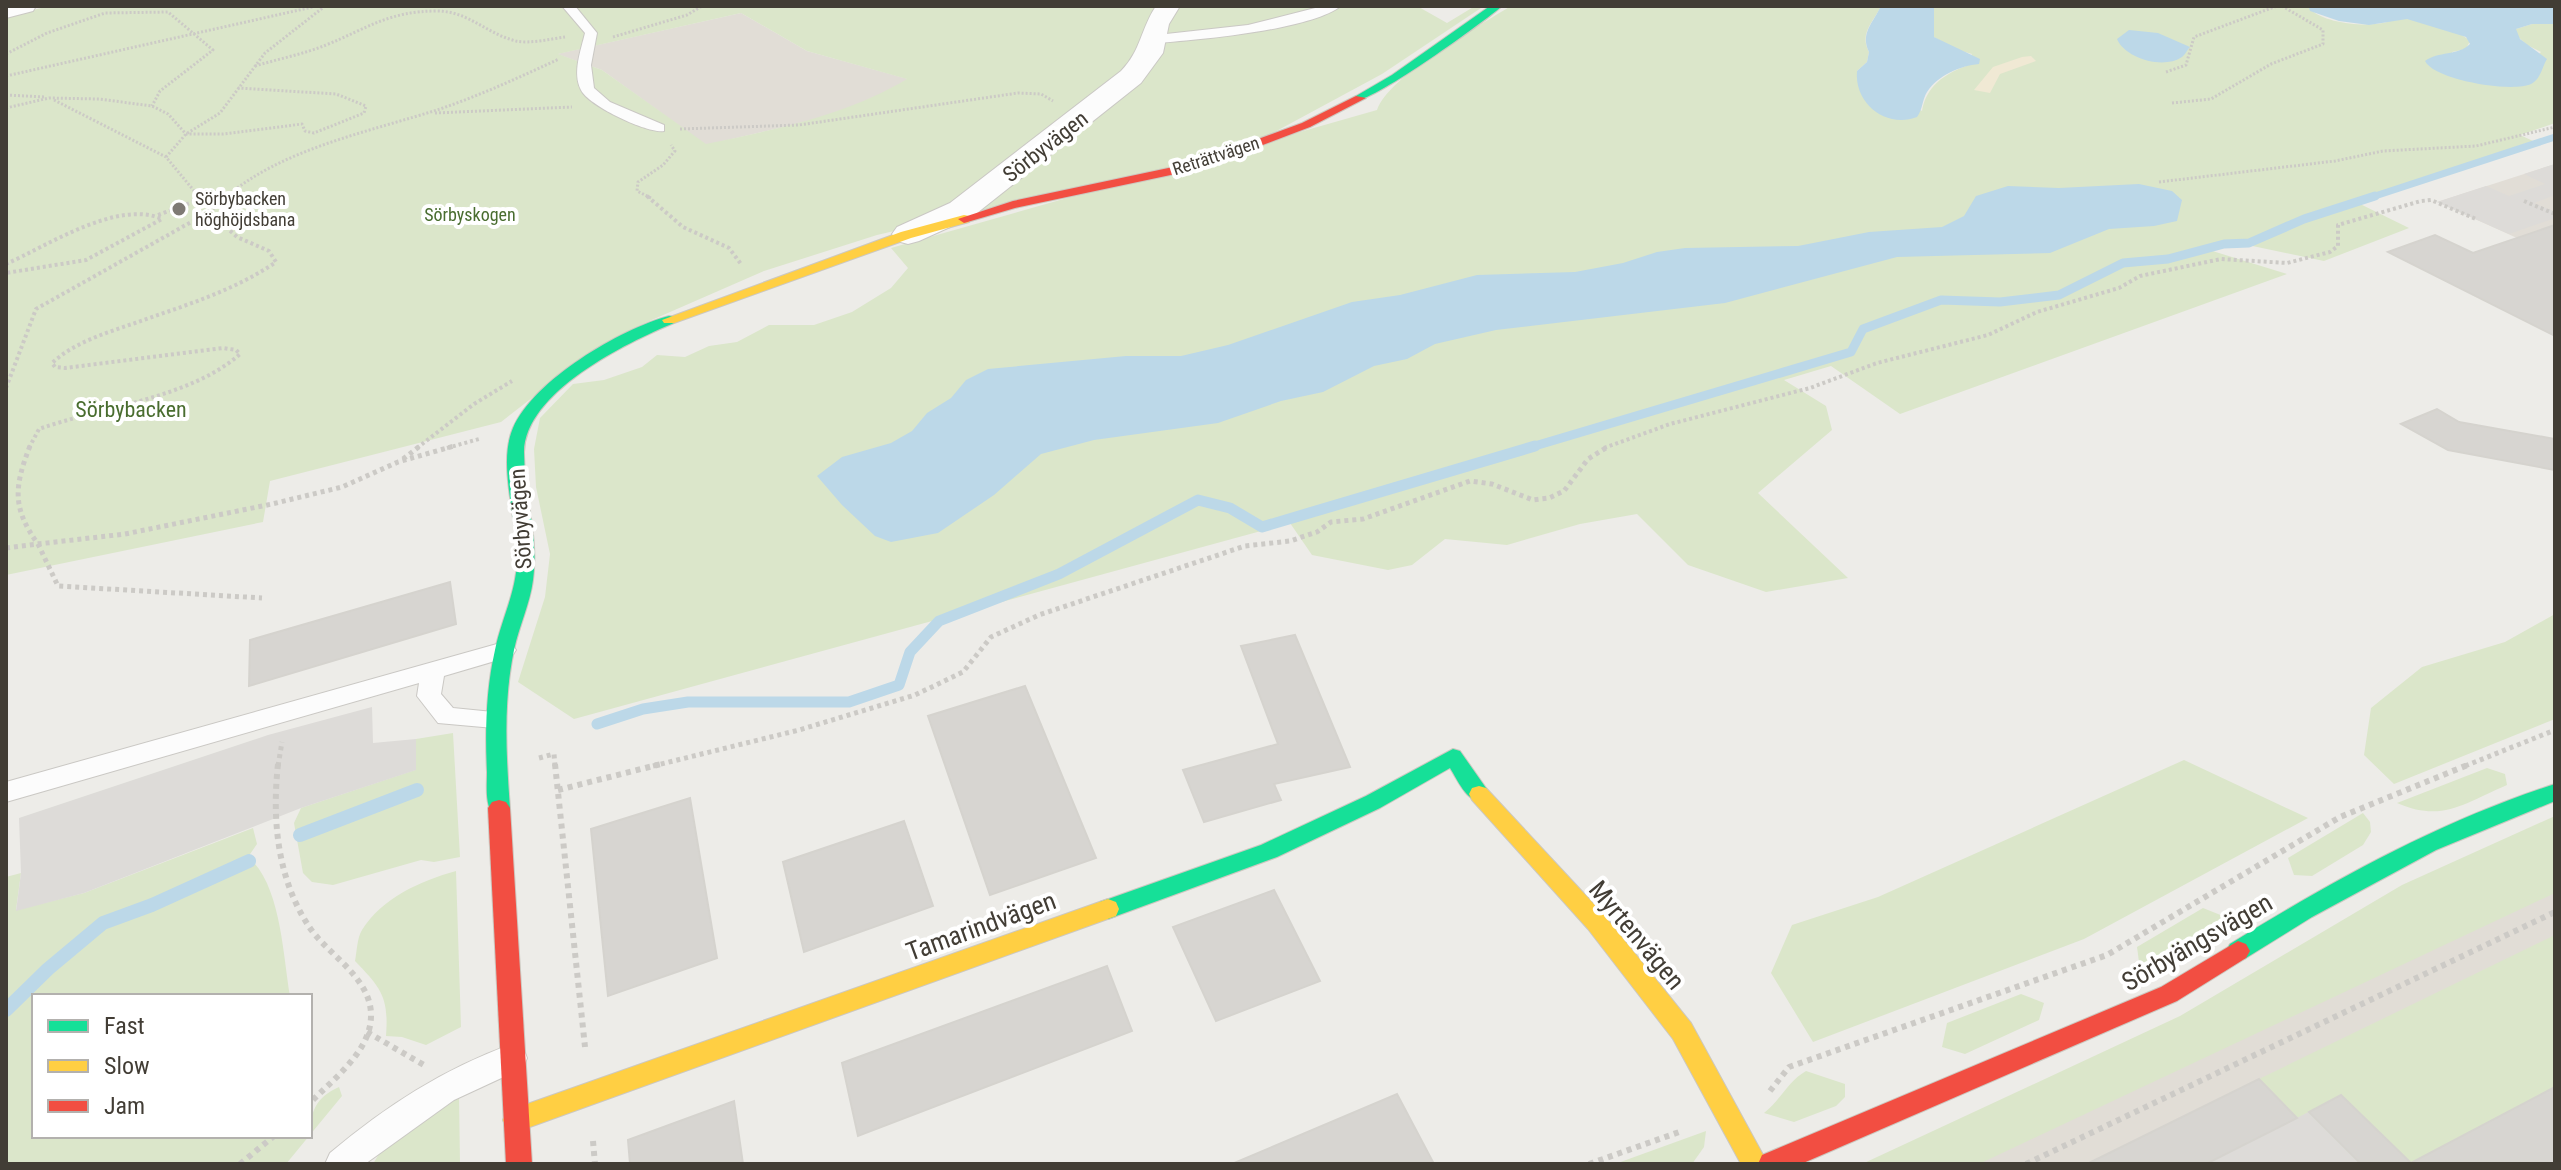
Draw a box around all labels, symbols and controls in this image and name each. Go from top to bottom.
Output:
street label: Sörbyvägen [998,106,1093,187]
street label: Reträttvägen [1170,132,1262,179]
place label: Sörbybacken höghöjdsbana [195,188,295,230]
marker: Sörbybacken höghöjdsbana [170,200,188,218]
park label: Sörbyskogen [424,204,516,225]
park label: Sörbybacken [75,397,187,422]
street label: Sörbyvägen [505,468,536,570]
street label: Myrtenvägen [1583,875,1691,995]
street label: Tamarindvägen [902,885,1060,967]
street label: Sörbyängsvägen [2117,887,2277,997]
legend [32,994,312,1138]
text: Fast [104,1012,145,1040]
text: Slow [104,1052,150,1080]
text: Jam [104,1092,145,1120]

